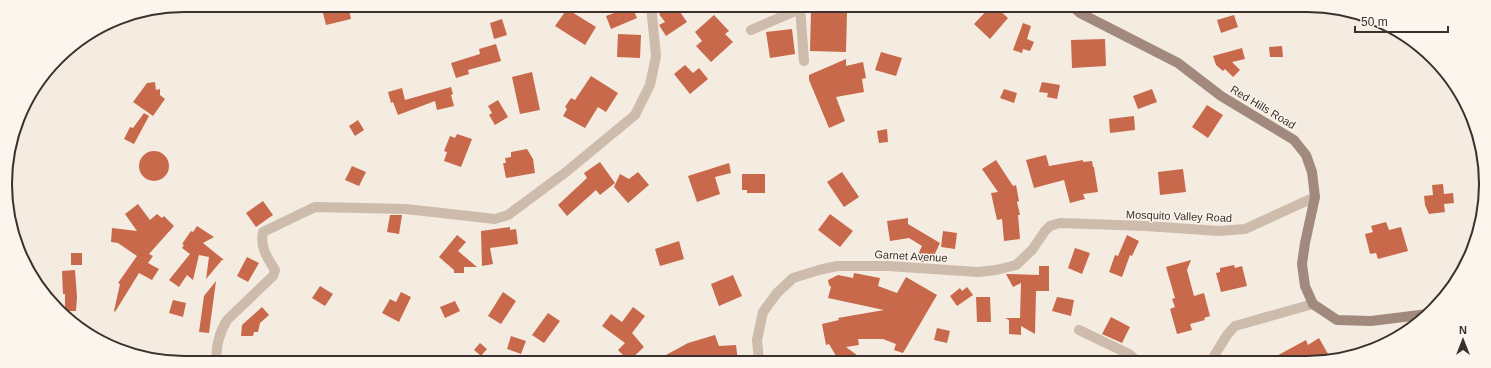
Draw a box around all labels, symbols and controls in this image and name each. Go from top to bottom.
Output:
scale bar [1355,8,1448,34]
text: 50 m [1361,15,1388,29]
street label: Red Hills Road [1228,83,1298,131]
street label: Mosquito Valley Road [1126,208,1232,224]
street label: Garnet Avenue [874,248,948,264]
north arrow [1443,320,1483,360]
text: N [1459,324,1467,336]

